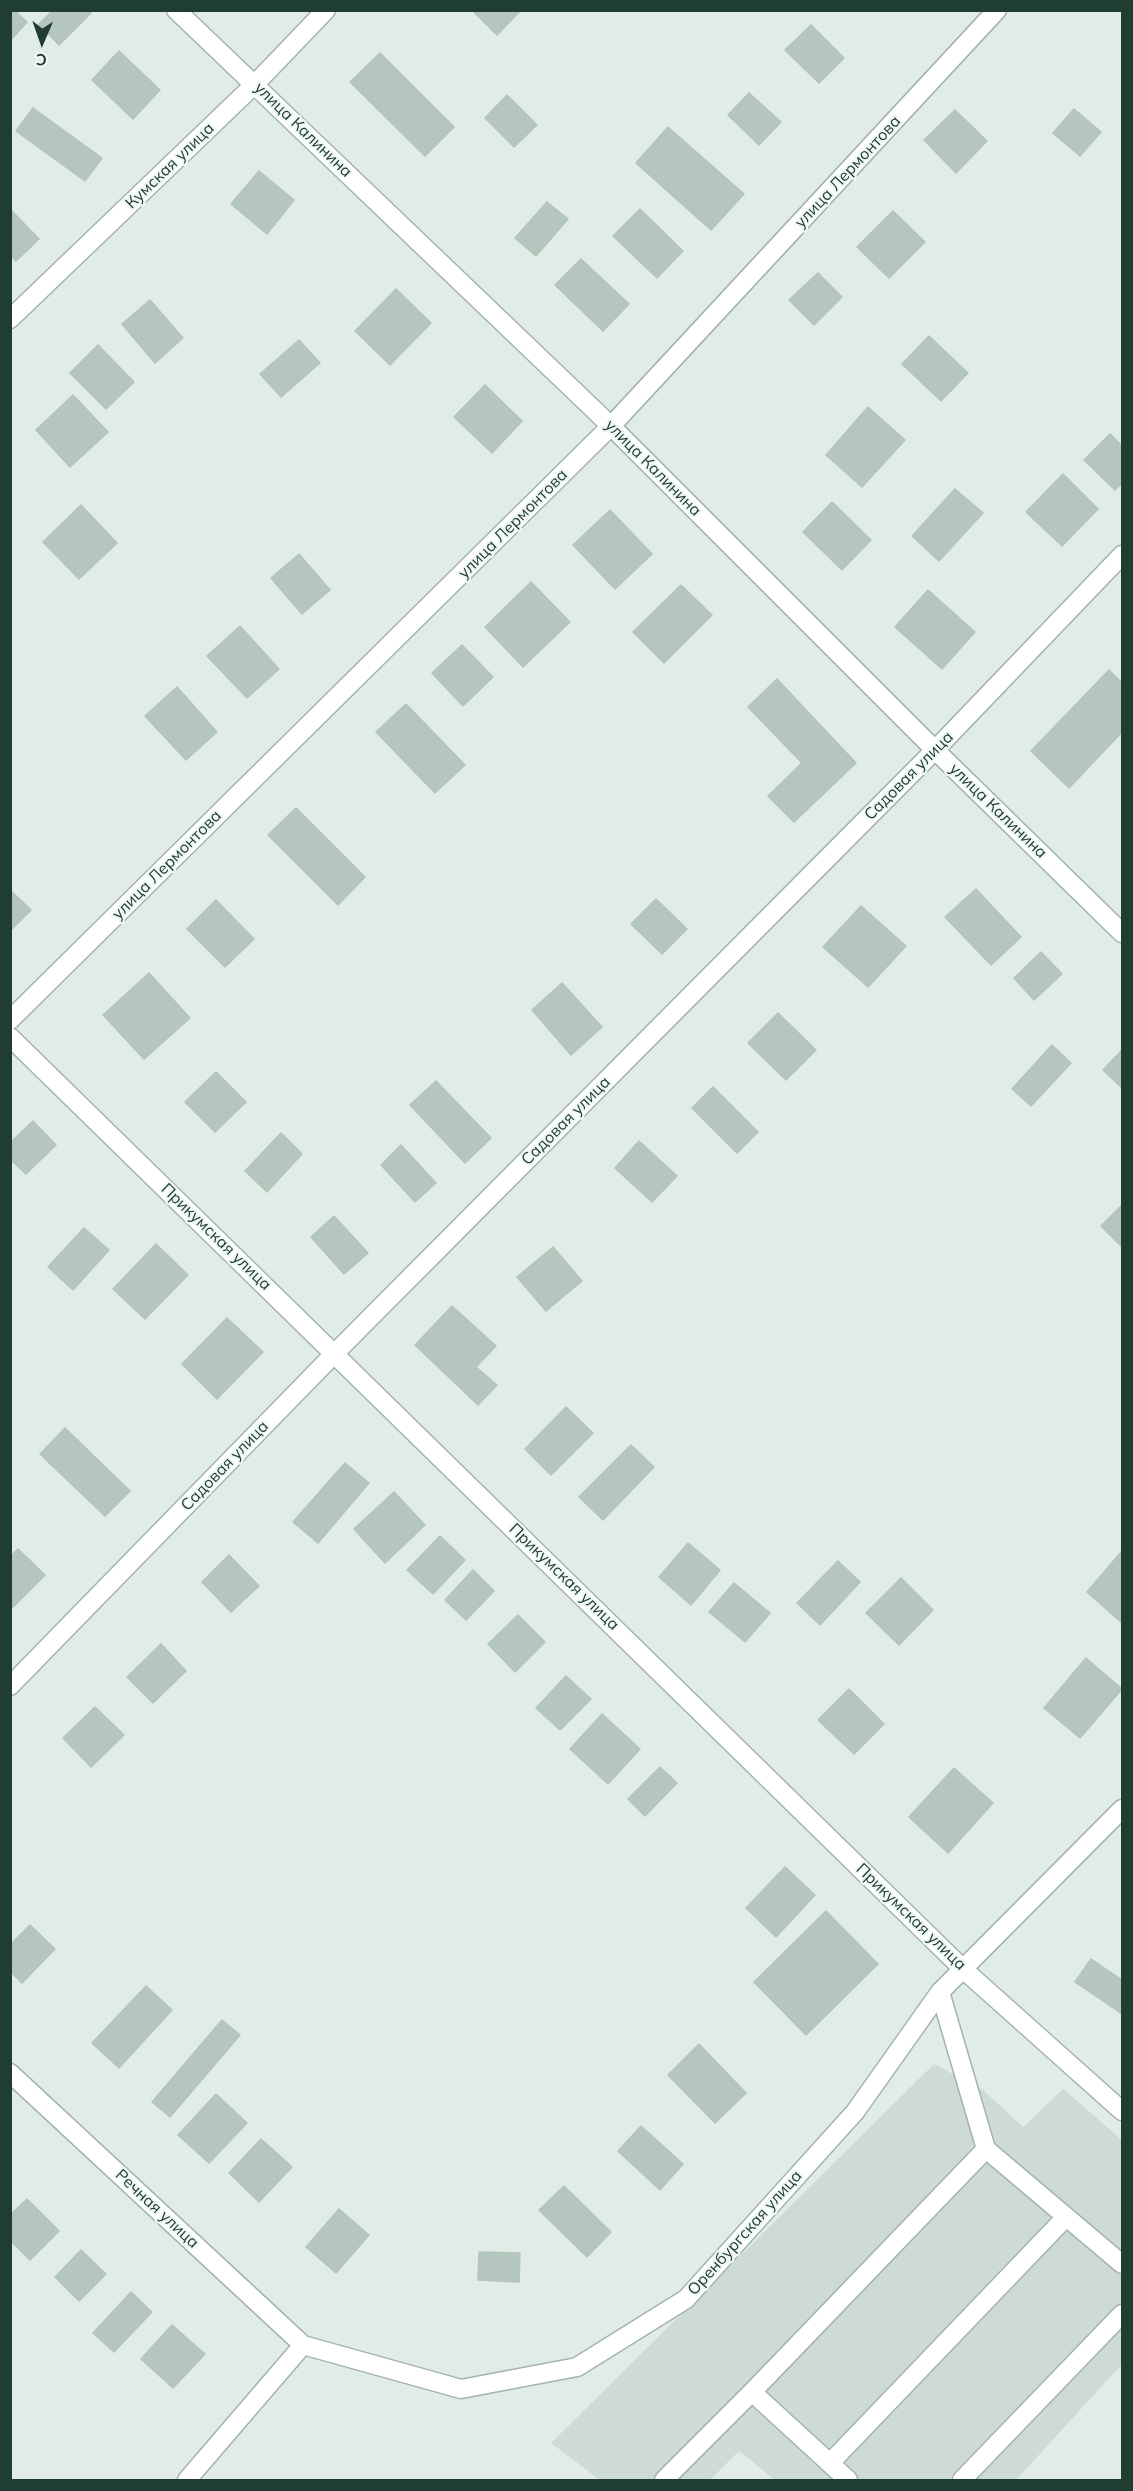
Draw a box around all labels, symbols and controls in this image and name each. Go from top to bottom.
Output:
north arrow [12,12,72,72]
text: С [36,50,47,70]
street label: улица Калинина [250,78,356,182]
street label: улица Лермонтова [791,112,905,232]
street label: Кумская улица [122,119,218,213]
street label: улица Калинина [601,416,705,520]
street label: улица Лермонтова [454,465,572,583]
street label: Садовая улица [861,728,957,824]
street label: улица Калинина [945,759,1051,863]
street label: улица Лермонтова [108,806,226,924]
street label: Садовая улица [518,1073,614,1169]
street label: Прикумская улица [157,1180,275,1294]
street label: Садовая улица [177,1417,273,1515]
street label: Прикумская улица [505,1520,623,1634]
street label: Прикумская улица [852,1860,970,1974]
street label: Речная улица [111,2166,203,2252]
street label: Оренбургская улица [684,2167,806,2299]

